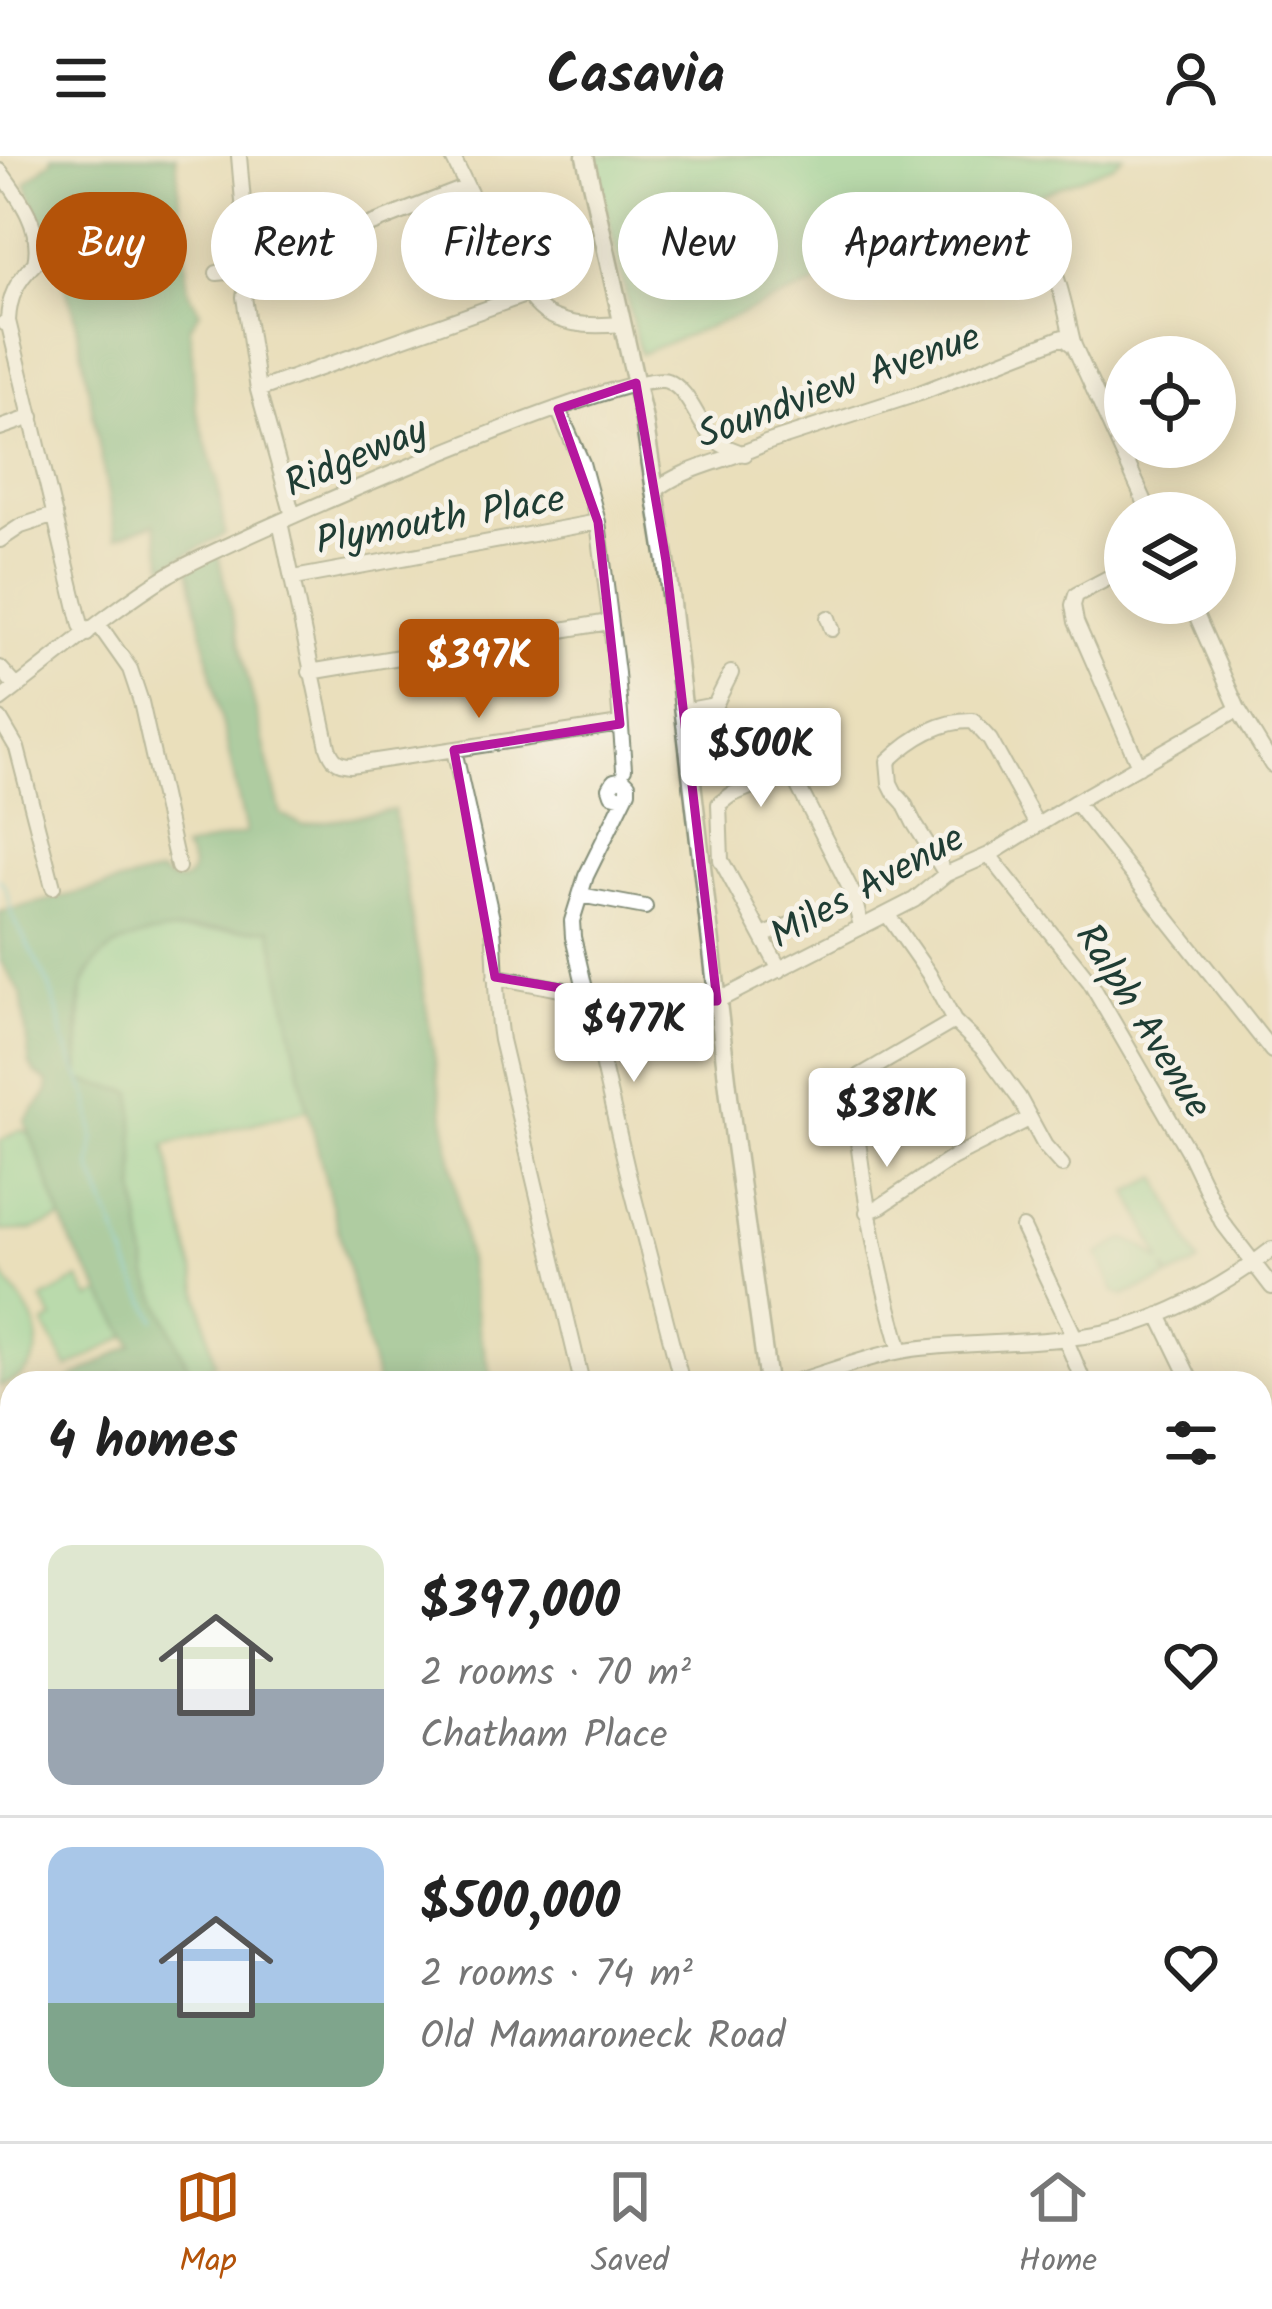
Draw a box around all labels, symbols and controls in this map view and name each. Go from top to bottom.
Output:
text: Casavia [547,35,725,121]
icon: menu [48,45,114,111]
icon: person [1158,45,1224,111]
chip: Buy [36,192,187,300]
chip: Rent [211,192,377,300]
chip: Filters [401,192,594,300]
chip: New [618,192,778,300]
chip: Apartment [802,192,1072,300]
street label: Soundview Avenue [689,308,990,468]
map controls [1104,336,1236,624]
button: locate [1104,336,1236,468]
street label: Ridgeway [275,400,439,517]
street label: Plymouth Place [311,470,570,574]
button: layers [1104,492,1236,624]
pin: $397K [395,619,563,721]
text: $397K [426,627,532,689]
pin: $500K [677,708,845,810]
text: $500K [708,716,814,778]
street label: Miles Avenue [759,809,977,968]
street label: Ralph Avenue [1057,912,1226,1132]
pin: $477K [550,983,718,1085]
text: $477K [582,991,686,1053]
pin: $381K [803,1068,971,1170]
text: $381K [836,1076,938,1138]
text: 4 homes [48,1403,238,1484]
icon: filters [1158,1410,1224,1476]
text: $397,000 [420,1563,620,1644]
icon: home [144,1593,288,1737]
icon: heart [1158,1632,1224,1698]
text: 2 rooms · 70 m² [420,1644,691,1706]
text: Chatham Place [420,1706,667,1768]
text: $500,000 [420,1864,620,1945]
icon: home [144,1895,288,2039]
icon: heart [1158,1934,1224,2000]
text: 2 rooms · 74 m² [420,1945,693,2007]
text: Old Mamaroneck Road [420,2007,785,2069]
tab: Map [175,2164,241,2289]
tab: Saved [591,2164,669,2289]
tab: Home [1019,2164,1097,2289]

